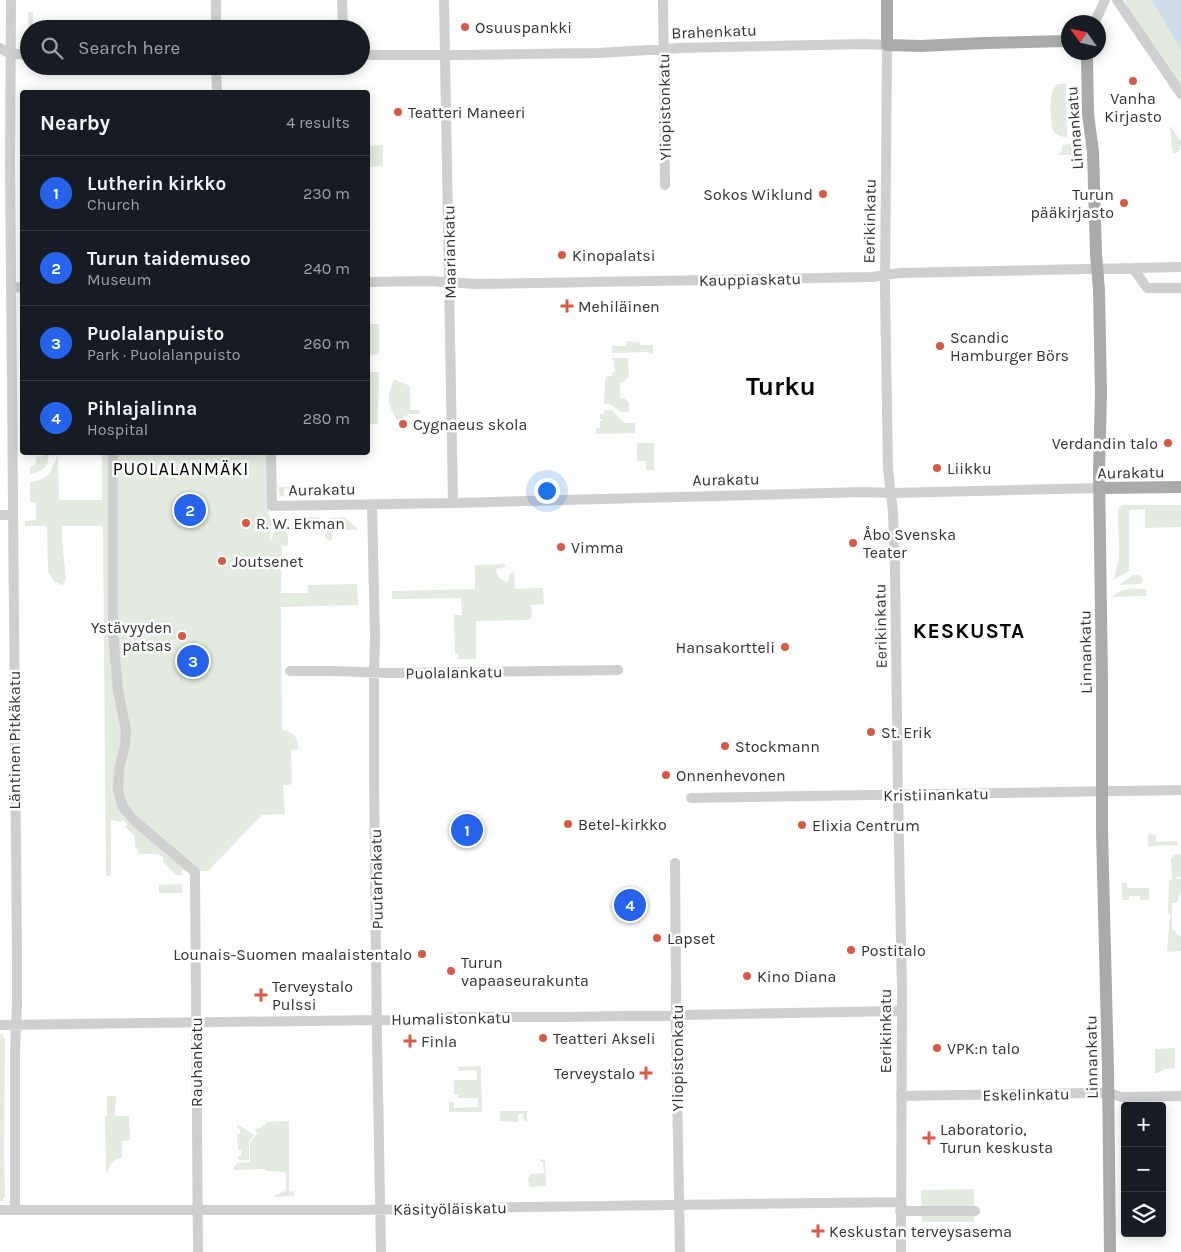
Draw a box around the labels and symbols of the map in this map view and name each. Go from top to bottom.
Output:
north arrow [1061,15,1106,60]
place label: Osuuspankki [475,18,572,37]
marker: Osuuspankki [459,21,471,33]
street label: Brahenkatu [671,21,757,42]
street label: Yliopistonkatu [654,53,675,161]
marker: Vanha Kirjasto [1127,75,1139,87]
street label: Linnankatu [1062,86,1087,170]
place label: Vanha Kirjasto [1104,89,1162,126]
place label: Teatteri Maneeri [408,103,525,122]
marker: Teatteri Maneeri [392,106,404,118]
street label: Eerikinkatu [859,178,880,264]
place label: Sokos Wiklund [703,185,813,204]
place label: Turun pääkirjasto [1030,185,1114,222]
marker: Sokos Wiklund [817,188,829,200]
marker: Turun pääkirjasto [1118,197,1130,209]
street label: Maariankatu [439,205,460,299]
place label: Kinopalatsi [572,246,656,265]
marker: Kinopalatsi [556,249,568,261]
street label: Kauppiaskatu [699,269,801,290]
place label: Mehiläinen [578,297,660,316]
marker: Mehiläinen [560,299,574,313]
place label: Scandic Hamburger Börs [950,328,1069,365]
marker: Scandic Hamburger Börs [934,340,946,352]
district label: Turku [746,371,816,402]
place label: Cygnaeus skola [413,415,527,434]
marker: Cygnaeus skola [397,418,409,430]
place label: Verdandin talo [1052,434,1158,453]
marker: Verdandin talo [1162,437,1174,449]
district label: PUOLALANMÄKI [113,458,249,480]
place label: Liikku [947,459,992,478]
marker: Liikku [931,462,943,474]
street label: Aurakatu [1097,462,1165,483]
street label: Aurakatu [692,469,760,490]
your location [534,478,560,504]
street label: Aurakatu [288,479,356,500]
pin: 2 [174,491,206,529]
place label: R. W. Ekman [256,514,345,533]
marker: R. W. Ekman [240,517,252,529]
place label: Åbo Svenska Teater [863,525,956,562]
marker: Åbo Svenska Teater [847,537,859,549]
place label: Vimma [571,538,624,557]
marker: Vimma [555,541,567,553]
place label: Joutsenet [232,552,303,571]
marker: Joutsenet [216,555,228,567]
street label: Eerikinkatu [870,583,891,669]
street label: Linnankatu [1075,610,1096,694]
place label: Ystävyyden patsas [91,618,172,655]
district label: KESKUSTA [913,619,1025,643]
marker: Ystävyyden patsas [176,630,188,642]
place label: Hansakortteli [676,638,775,657]
marker: Hansakortteli [779,641,791,653]
pin: 3 [177,642,209,680]
street label: Puolalankatu [405,662,503,683]
street label: Läntinen Pitkäkatu [5,670,24,810]
place label: St. Erik [881,723,932,742]
marker: St. Erik [865,726,877,738]
place label: Stockmann [735,737,820,756]
marker: Stockmann [719,740,731,752]
place label: Onnenhevonen [676,766,786,785]
marker: Onnenhevonen [660,769,672,781]
street label: Kristiinankatu [883,784,989,805]
pin: 1 [451,811,483,849]
place label: Betel-kirkko [578,815,667,834]
place label: Elixia Centrum [812,816,920,835]
marker: Betel-kirkko [562,818,574,830]
marker: Elixia Centrum [796,819,808,831]
street label: Puutarhakatu [366,828,387,930]
pin: 4 [614,886,646,924]
place label: Lapset [667,929,715,948]
marker: Lapset [651,932,663,944]
place label: Postitalo [861,941,926,960]
marker: Postitalo [845,944,857,956]
place label: Lounais-Suomen maalaistentalo [173,945,412,964]
marker: Lounais-Suomen maalaistentalo [416,948,428,960]
place label: Turun vapaaseurakunta [461,953,589,990]
marker: Turun vapaaseurakunta [445,965,457,977]
place label: Kino Diana [757,967,836,986]
marker: Kino Diana [741,970,753,982]
place label: Terveystalo Pulssi [272,977,353,1014]
marker: Terveystalo Pulssi [254,988,268,1002]
street label: Eerikinkatu [876,989,895,1073]
street label: Yliopistonkatu [668,1004,687,1112]
street label: Humalistonkatu [391,1008,511,1029]
street label: Linnankatu [1081,1015,1102,1099]
street label: Rauhankatu [187,1017,206,1107]
place label: Teatteri Akseli [553,1029,656,1048]
place label: Finla [421,1032,457,1051]
marker: Teatteri Akseli [537,1032,549,1044]
marker: Finla [403,1034,417,1048]
place label: VPK:n talo [947,1039,1020,1058]
marker: VPK:n talo [931,1042,943,1054]
place label: Terveystalo [554,1064,635,1083]
marker: Terveystalo [639,1066,653,1080]
street label: Eskelinkatu [982,1084,1070,1105]
place label: Laboratorio, Turun keskusta [940,1120,1053,1157]
marker: Laboratorio, Turun keskusta [922,1131,936,1145]
street label: Käsityöläiskatu [393,1198,507,1219]
place label: Keskustan terveysasema [829,1222,1012,1241]
marker: Keskustan terveysasema [811,1224,825,1238]

